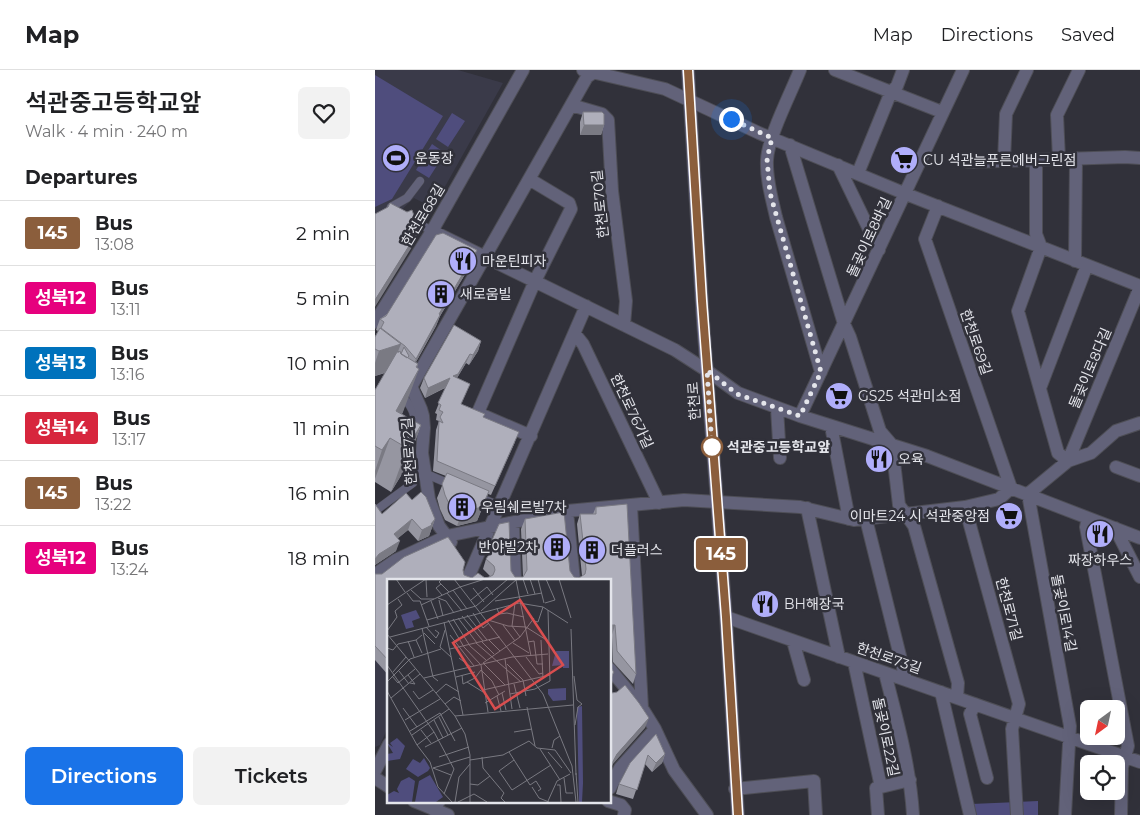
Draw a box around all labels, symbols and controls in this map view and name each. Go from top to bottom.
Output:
text: Map [25,20,79,49]
text: Map [873,24,913,46]
text: Directions [941,24,1033,46]
text: Saved [1061,24,1115,46]
button: heart [298,87,350,139]
text: 석관중고등학교앞 [25,88,202,117]
your location [719,107,744,132]
text: Walk · 4 min · 240 m [25,122,188,141]
sports icon: 운동장 [381,143,411,173]
supermarket icon: CU 석관늘푸른에버그린점 [889,145,919,175]
place label: 운동장 [415,149,454,167]
place label: CU 석관늘푸른에버그린점 [923,151,1076,169]
text: Departures [25,166,137,189]
street label: 한천로70길 [587,169,613,239]
street label: 한천로68길 [398,181,448,249]
street label: 돌곶이로8바길 [843,194,895,280]
text: Bus [95,212,133,235]
text: 145 [37,222,68,244]
text: 2 min [296,222,350,245]
text: 13:08 [95,235,134,254]
restaurant icon: 마운틴피자 [448,246,478,276]
place label: 마운틴피자 [482,252,547,270]
text: Bus [111,277,148,300]
building icon: 새로움빌 [426,279,456,309]
place label: 새로움빌 [460,285,512,303]
text: 성북12 [35,287,86,309]
text: 5 min [296,287,350,310]
text: 13:11 [111,300,141,319]
street label: 한천로69길 [956,307,996,377]
street label: 돌곶이로8다길 [1065,325,1115,411]
text: Bus [111,342,149,365]
text: 성북13 [35,352,86,374]
text: 10 min [287,352,350,375]
text: 13:16 [111,365,145,384]
street label: 한천로76가길 [607,371,657,451]
street label: 한천로 [684,381,704,421]
supermarket icon: GS25 석관미소점 [824,381,854,411]
place label: GS25 석관미소점 [858,387,961,405]
text: Bus [113,407,150,430]
text: 성북14 [35,417,88,439]
text: 11 min [293,417,350,440]
street label: 한천로72길 [398,417,420,485]
text: 13:17 [113,430,146,449]
marker: 석관중고등학교앞 [701,436,723,458]
place label: 석관중고등학교앞 [727,438,830,456]
restaurant icon: 오육 [864,444,894,474]
place label: 오육 [898,450,924,468]
text: Bus [95,472,133,495]
text: 145 [37,482,68,504]
text: 16 min [288,482,350,505]
building icon: 우림쉐르빌7차 [447,492,477,522]
text: 13:22 [95,495,131,514]
place label: 우림쉐르빌7차 [481,498,567,516]
supermarket icon: 이마트24 시 석관중앙점 [994,501,1024,531]
place label: 이마트24 시 석관중앙점 [850,507,990,525]
restaurant icon: 짜장하우스 [1085,519,1115,549]
building icon: 반야빌2차 [542,532,572,562]
building icon: 더플러스 [577,535,607,565]
text: Bus [111,537,148,560]
place label: 반야빌2차 [479,538,538,556]
line badge: 145 [692,538,750,570]
place label: 더플러스 [611,541,663,559]
text: 145 [706,543,736,565]
text: 성북12 [35,547,86,569]
text: 18 min [288,547,350,570]
place label: 짜장하우스 [1068,551,1132,569]
text: 13:24 [111,560,148,579]
street label: 돌곶이로14길 [1048,573,1080,653]
street label: 한천로71길 [992,575,1026,643]
inset map [387,579,611,802]
restaurant icon: BH해장국 [750,589,780,619]
place label: BH해장국 [784,595,845,613]
street label: 한천로73길 [854,638,924,678]
street label: 돌곶이로22길 [869,696,903,778]
north arrow [1080,700,1125,745]
map controls [1080,700,1125,800]
button: Directions [25,747,183,805]
button: Tickets [193,747,350,805]
button: locate [1080,755,1125,800]

